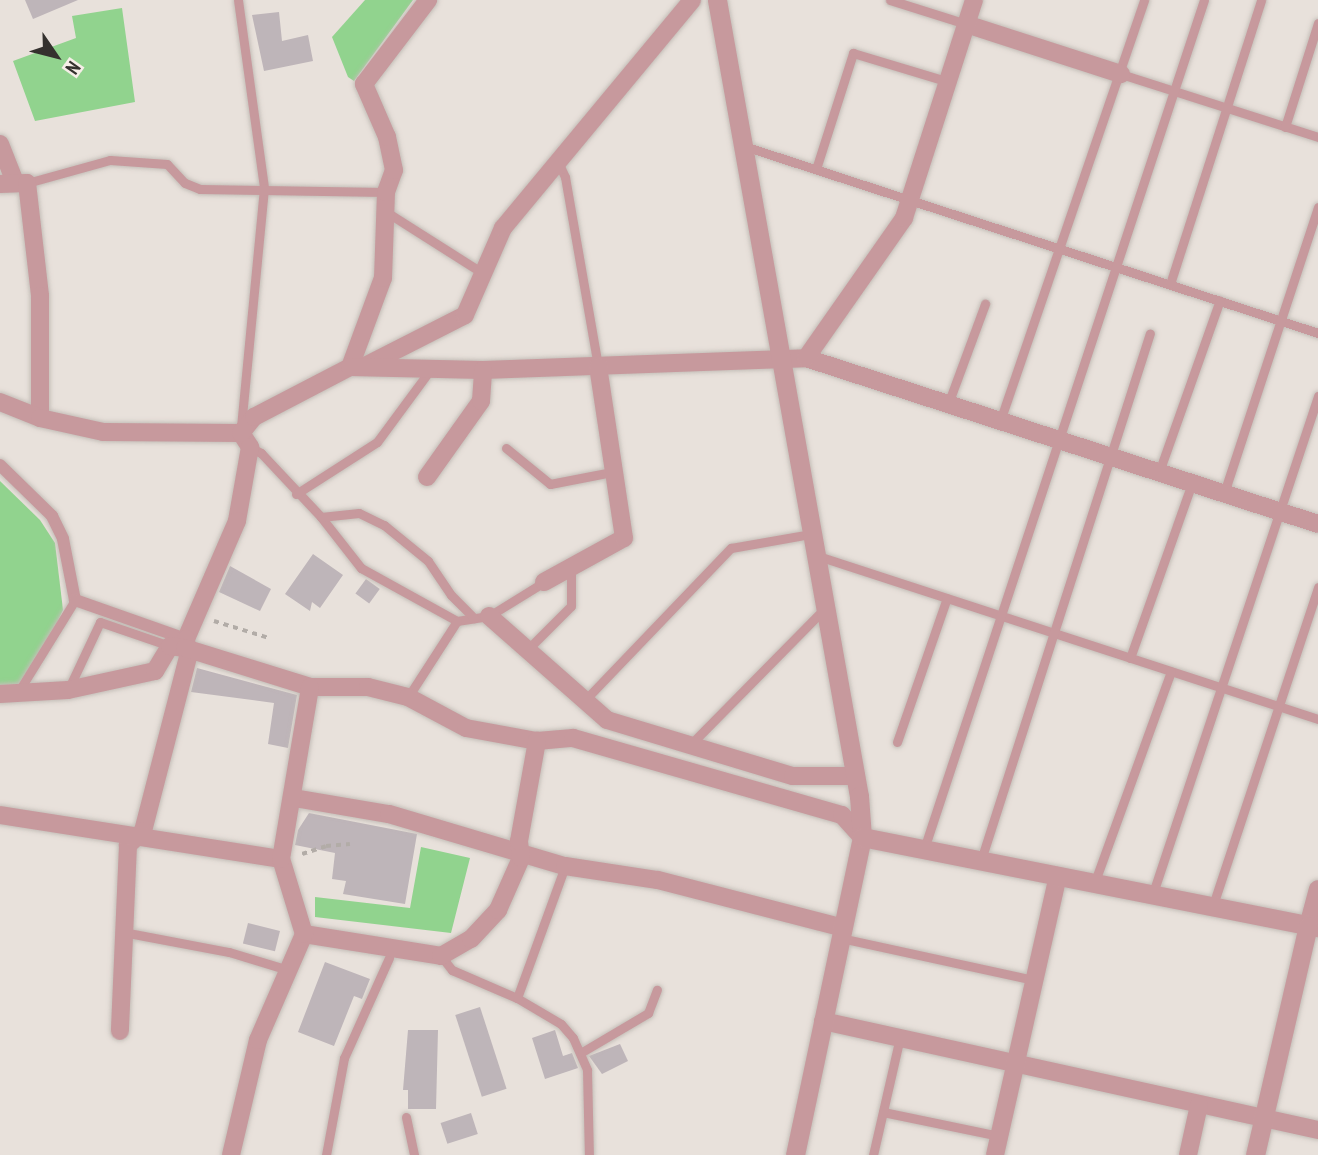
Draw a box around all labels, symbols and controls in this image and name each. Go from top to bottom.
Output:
north arrow [21,21,91,91]
text: N [60,57,86,79]

